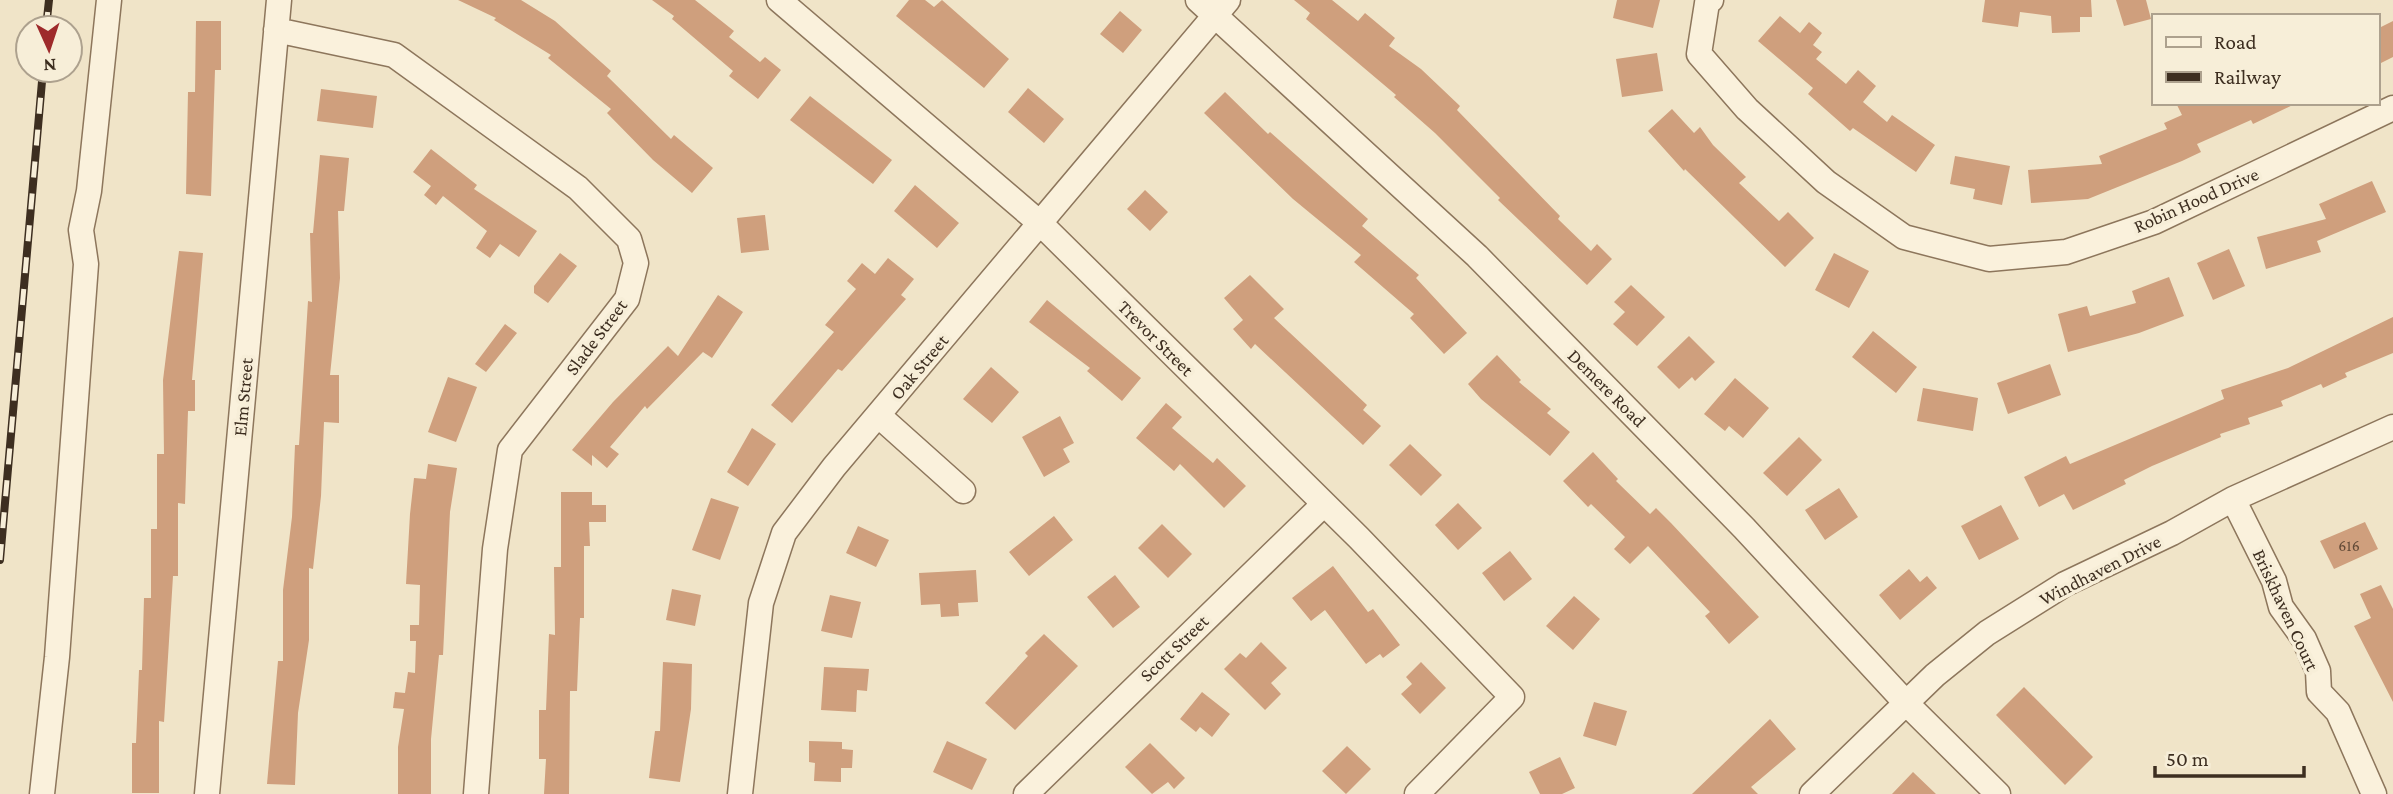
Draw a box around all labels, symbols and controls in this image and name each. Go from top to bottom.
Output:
north arrow [14,14,84,84]
legend [2152,14,2379,105]
text: Road [2214,30,2257,54]
text: N [43,55,57,76]
text: Railway [2214,65,2281,89]
street label: Robin Hood Drive [2130,163,2262,237]
street label: Slade Street [561,295,632,379]
street label: Trevor Street [1114,296,1199,381]
street label: Oak Street [886,330,953,404]
street label: Demere Road [1564,345,1650,431]
street label: Elm Street [229,356,257,437]
street label: Windhaven Drive [2036,530,2164,610]
house number: 616 [2338,537,2360,554]
street label: Briskhaven Court [2249,546,2324,675]
street label: Scott Street [1135,610,1213,686]
scale bar [2155,734,2304,778]
text: 50 m [2166,747,2209,771]

